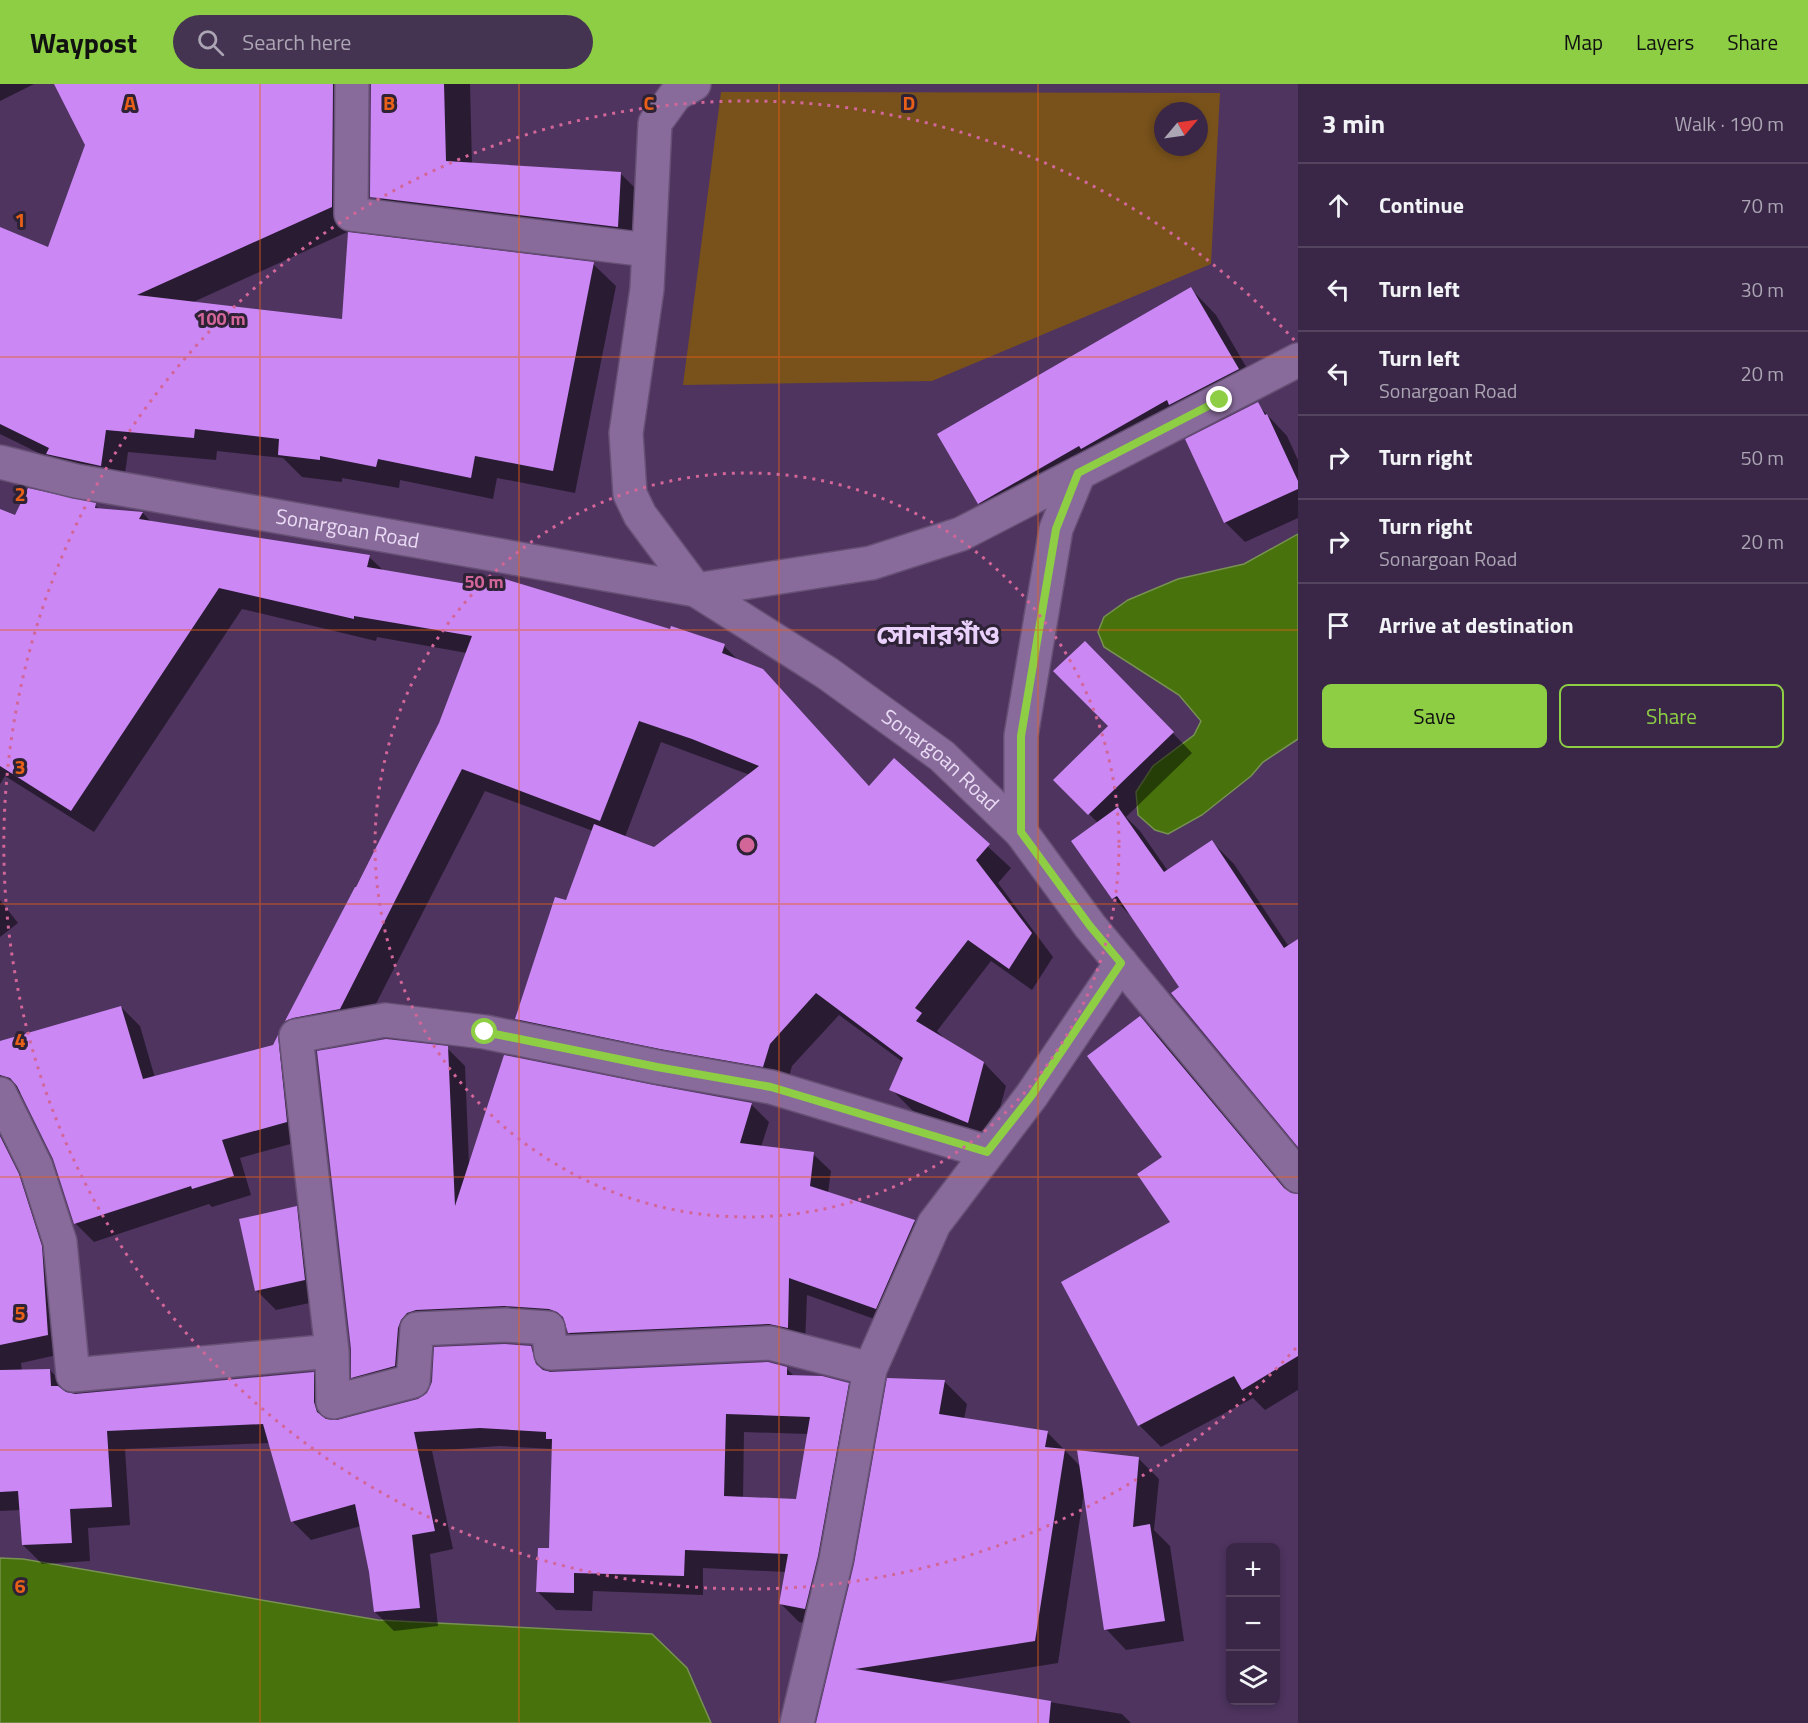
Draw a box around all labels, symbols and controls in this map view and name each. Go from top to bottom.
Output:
search box [173,15,593,69]
text: Waypost [30,21,137,64]
text: Search here [242,25,351,59]
icon: search [194,26,227,59]
text: Map [1564,26,1603,58]
text: Layers [1636,26,1694,58]
text: Share [1727,26,1778,58]
text: A [124,87,136,118]
text: B [383,87,395,118]
text: C [644,87,655,118]
text: D [903,87,915,118]
north arrow [1154,102,1208,156]
text: 3 min [1322,104,1385,143]
text: Walk · 190 m [1675,108,1784,139]
text: Continue [1379,188,1464,222]
icon: ahead [1322,189,1355,222]
text: 70 m [1740,190,1784,221]
text: 1 [14,204,26,235]
text: Turn left [1379,272,1460,306]
icon: left [1322,273,1355,306]
text: 30 m [1740,274,1784,305]
text: 100 m [196,305,246,332]
text: Turn left [1379,341,1460,375]
icon: left [1322,357,1355,390]
text: 20 m [1740,358,1784,389]
text: Sonargoan Road [1379,375,1517,406]
route end [1206,386,1232,412]
text: Turn right [1379,440,1473,474]
icon: right [1322,441,1355,474]
text: 50 m [1740,442,1784,473]
text: 2 [14,478,26,509]
street label: Sonargoan Road [273,499,422,556]
text: Turn right [1379,509,1473,543]
icon: right [1322,525,1355,558]
text: 20 m [1740,526,1784,557]
text: Sonargoan Road [1379,543,1517,574]
text: 50 m [464,568,504,595]
text: Arrive at destination [1379,608,1574,642]
icon: arrive [1322,609,1355,642]
district label: সোনারগাঁও [876,613,1000,654]
button: Save [1322,684,1547,748]
button: Share [1559,684,1784,748]
street label: Sonargoan Road [875,700,1007,818]
text: 3 [14,751,26,782]
centre of rings [737,835,757,855]
route start [471,1018,497,1044]
text: 4 [14,1024,26,1055]
text: 5 [14,1297,26,1328]
map controls [1226,1543,1280,1705]
button: + [1226,1543,1280,1597]
text: 6 [14,1570,26,1601]
button: − [1226,1597,1280,1651]
button: layers [1226,1651,1280,1705]

